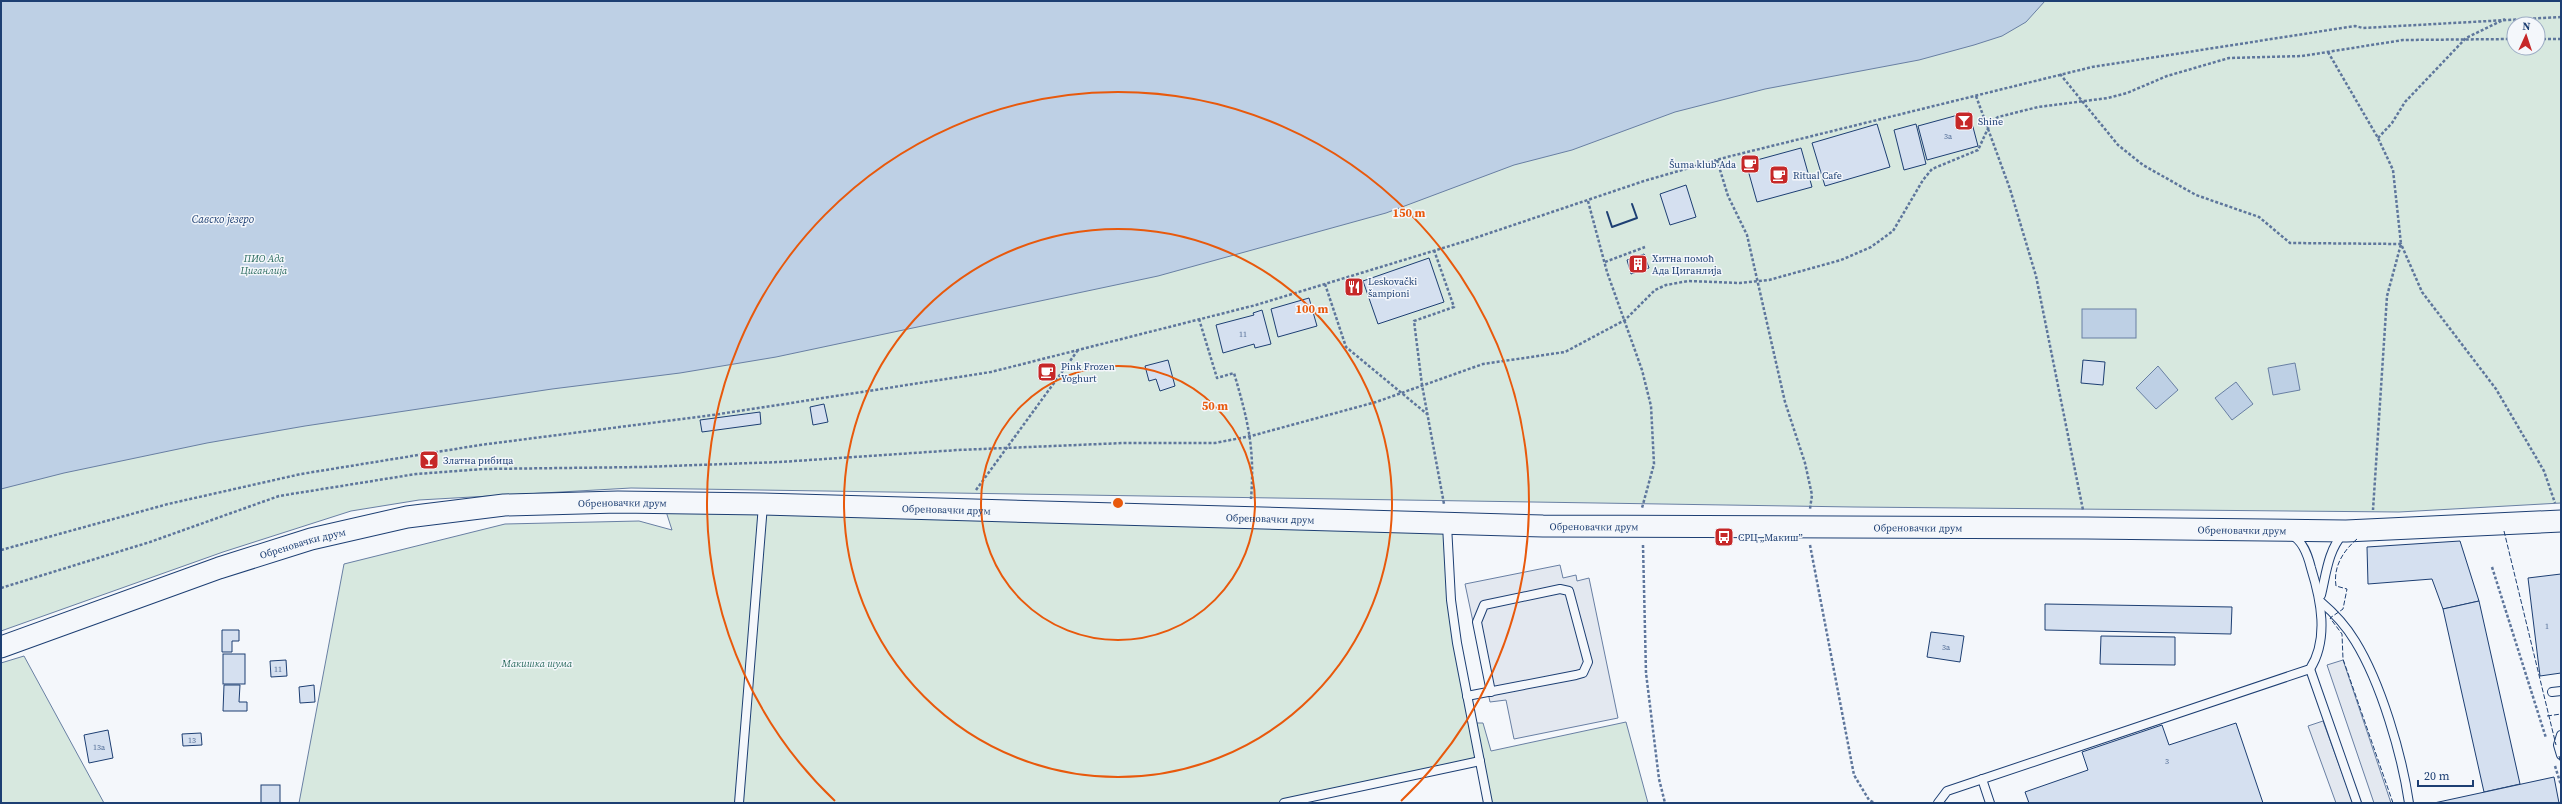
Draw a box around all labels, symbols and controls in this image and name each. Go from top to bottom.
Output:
north arrow [2506,16,2546,56]
text: N [2522,19,2531,34]
bar icon: Shine [1953,110,1975,132]
place label: Shine [1978,115,2003,128]
house number: 3a [1944,131,1953,142]
cafe icon: Šuma klub Ada [1739,153,1761,175]
place label: Šuma klub Ada [1669,158,1737,171]
cafe icon: Ritual Cafe [1768,164,1790,186]
place label: Ritual Cafe [1793,169,1842,182]
text: 150 m [1393,205,1426,221]
water label: Савско језеро [192,212,255,227]
park label: ПИО Ада Циганлија [240,252,288,277]
place label: Хитна помоћ Ада Циганлија [1652,252,1723,277]
building icon: Хитна помоћ Ада Циганлија [1627,253,1649,275]
place label: Leskovački šampioni [1368,275,1417,300]
restaurant icon: Leskovački šampioni [1343,276,1365,298]
text: 100 m [1296,301,1329,317]
house number: 11 [1239,329,1247,340]
place label: Pink Frozen Yoghurt [1061,360,1115,385]
cafe icon: Pink Frozen Yoghurt [1036,361,1058,383]
text: 50 m [1202,398,1228,414]
bar icon: Златна рибица [418,449,440,471]
place label: Златна рибица [443,454,514,467]
street label: Обреновачки друм [578,495,667,510]
centre of rings [1111,496,1125,510]
street label: Обреновачки друм [902,501,991,517]
street label: Обреновачки друм [1226,511,1315,526]
street label: Обреновачки друм [1550,520,1639,533]
street label: Обреновачки друм [1874,521,1963,534]
street label: Обреновачки друм [2198,523,2287,537]
street label: Обреновачки друм [258,525,347,561]
bus stop icon: СРЦ „Макиш” [1713,526,1735,548]
place label: СРЦ „Макиш” [1738,531,1803,544]
house number: 1 [2545,621,2549,632]
house number: 3a [1942,642,1951,653]
park label: Макишка шума [501,657,573,670]
house number: 11 [274,664,282,675]
house number: 13 [188,735,196,746]
house number: 13a [93,742,106,753]
house number: 3 [2165,756,2169,767]
scale bar [2418,762,2473,788]
text: 20 m [2424,768,2450,784]

